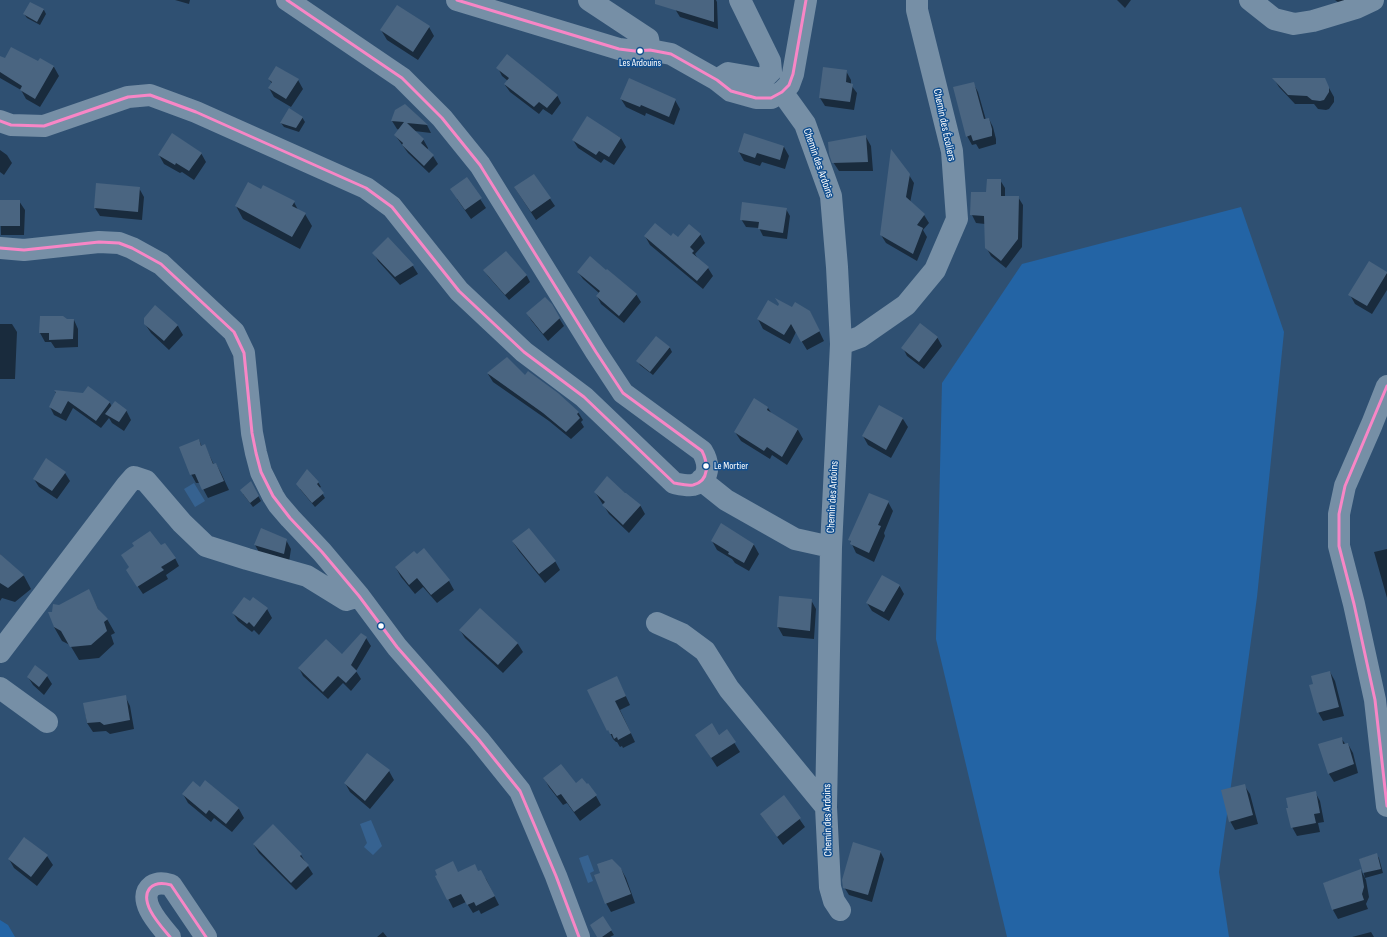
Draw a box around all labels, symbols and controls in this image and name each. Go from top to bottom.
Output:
marker: Les Ardouins [635,46,645,56]
place label: Les Ardouins [619,57,661,69]
street label: Chemin des Écoliers [930,88,958,162]
street label: Chemin des Ardoins [800,127,836,199]
place label: Le Mortier [714,460,748,472]
street label: Chemin des Ardoins [825,460,841,534]
marker: Le Mortier [701,461,711,471]
unlabelled marker [376,621,386,631]
street label: Chemin des Ardoins [821,784,835,856]

